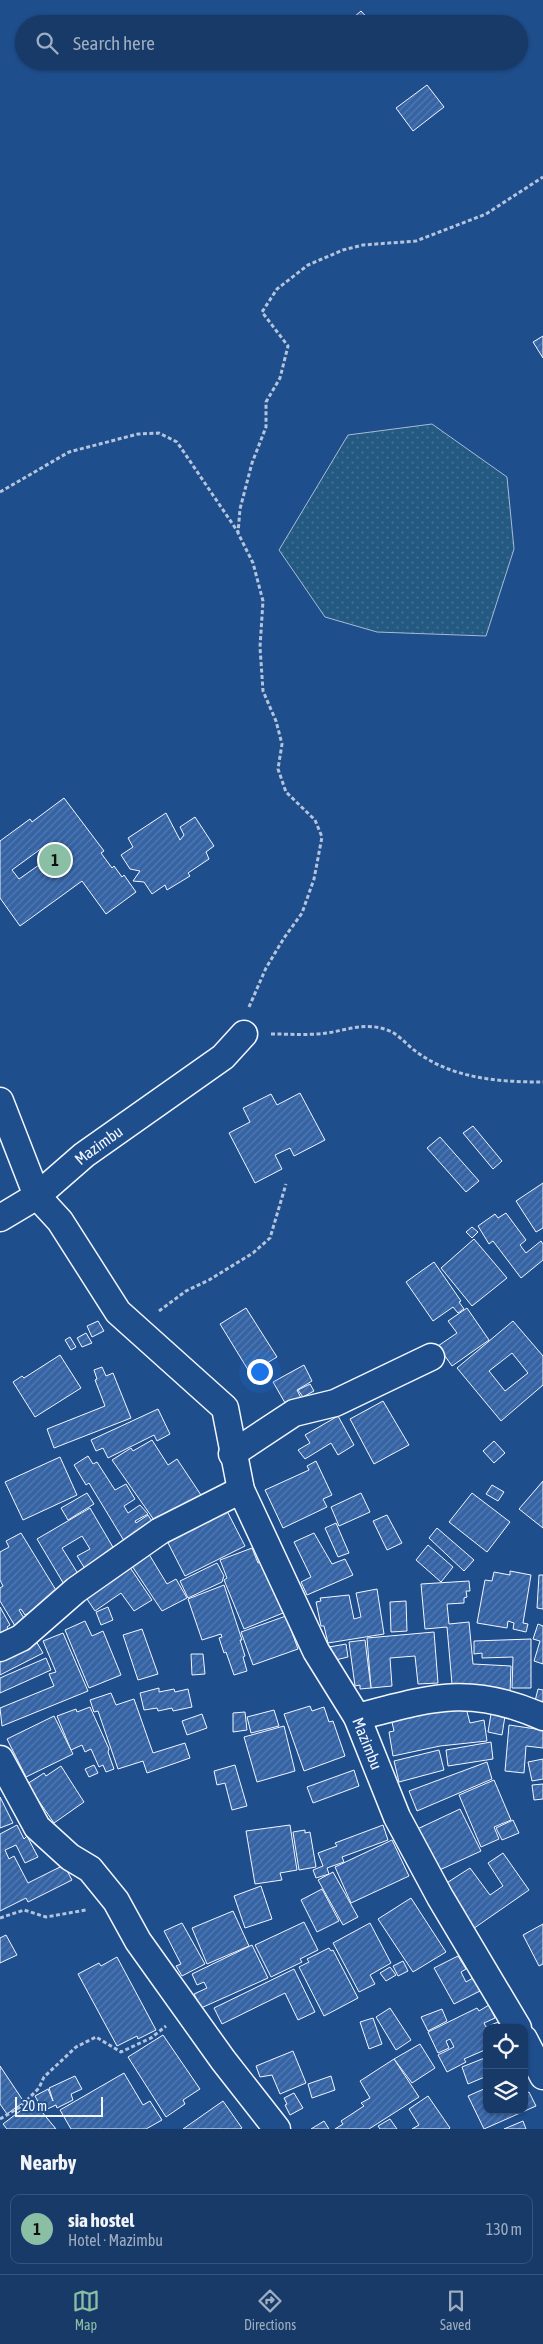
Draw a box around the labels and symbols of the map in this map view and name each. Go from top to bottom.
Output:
pin: 1 [39,841,71,879]
street label: Mazimbu [71,1122,126,1168]
your location [247,1359,273,1385]
street label: Mazimbu [349,1715,386,1772]
scale bar [15,2094,102,2117]

